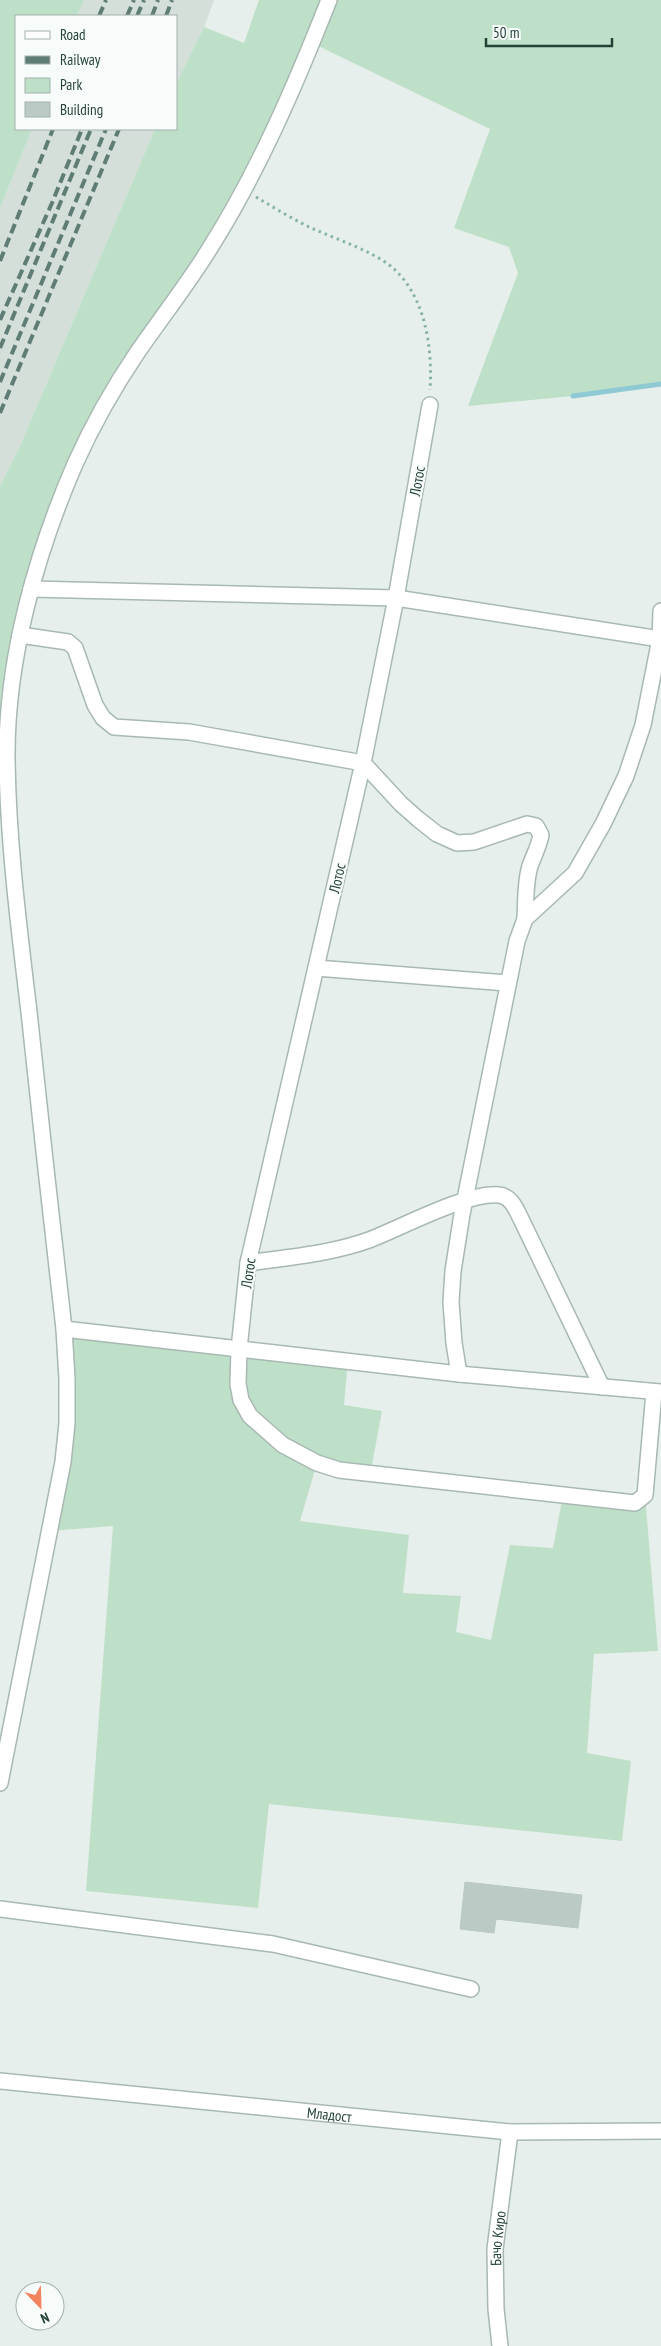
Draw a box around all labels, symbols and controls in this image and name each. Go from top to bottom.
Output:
legend [15,15,178,130]
scale bar [486,15,612,47]
text: 50 m [493,23,519,42]
text: Road [60,25,86,44]
text: Railway [60,50,101,69]
text: Park [60,75,82,94]
text: Building [60,100,103,119]
street label: Лотос [405,464,429,499]
street label: Лотос [324,860,350,896]
street label: Лотос [236,1256,260,1290]
street label: Младост [306,2102,353,2126]
street label: Бачо Киро [485,2210,509,2266]
north arrow [15,2281,65,2331]
text: N [38,2308,52,2328]

